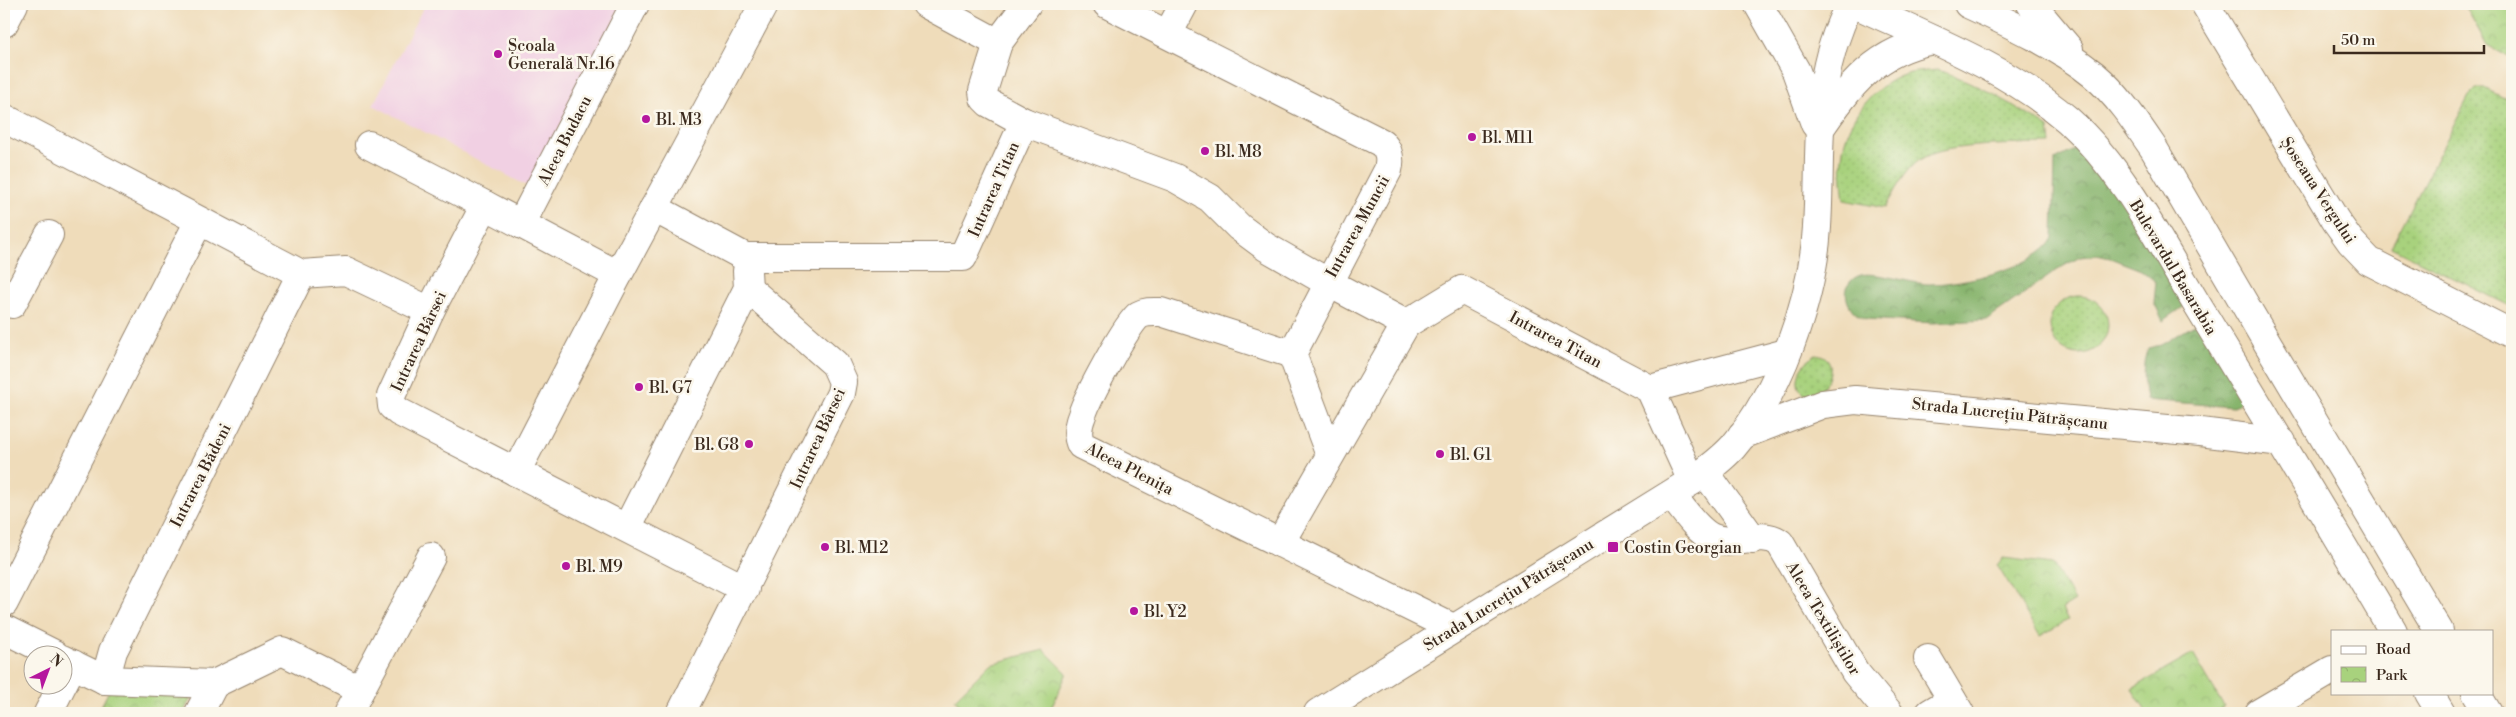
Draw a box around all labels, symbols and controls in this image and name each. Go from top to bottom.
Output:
scale bar [2334,22,2484,54]
text: 50 m [2341,31,2375,50]
place label: Școala Generală Nr.16 [508,36,615,74]
marker: Școala Generală Nr.16 [492,48,504,60]
street label: Aleea Budacu [533,92,596,190]
place label: Bl. M3 [655,110,702,130]
marker: Bl. M3 [640,113,652,125]
place label: Bl. M11 [1481,128,1533,148]
marker: Bl. M11 [1466,131,1478,143]
street label: Șoseaua Vergului [2276,133,2360,248]
street label: Intrarea Titan [964,138,1024,240]
place label: Bl. M8 [1214,142,1262,162]
marker: Bl. M8 [1199,145,1211,157]
street label: Intrarea Muncii [1322,172,1394,281]
street label: Bulevardul Basarabia [2124,195,2222,339]
street label: Intrarea Bârsei [387,288,451,395]
street label: Intrarea Titan [1506,307,1606,373]
place label: Bl. G7 [648,378,692,398]
marker: Bl. G7 [633,381,645,393]
street label: Intrarea Bârsei [786,385,850,492]
street label: Strada Lucrețiu Pătrășcanu [1911,394,2109,434]
street label: Intrarea Bădeni [166,420,236,531]
place label: Bl. G8 [694,435,739,455]
marker: Bl. G8 [743,438,755,450]
street label: Aleea Plenița [1081,438,1178,500]
place label: Bl. G1 [1449,445,1492,465]
marker: Bl. G1 [1434,448,1446,460]
street label: Strada Lucrețiu Pătrășcanu [1420,534,1597,656]
place label: Bl. M12 [834,538,888,558]
place label: Costin Georgian [1624,538,1742,558]
marker: Costin Georgian [1606,540,1620,554]
marker: Bl. M12 [819,541,831,553]
place label: Bl. M9 [575,557,623,577]
street label: Aleea Textiliștilor [1781,557,1865,679]
marker: Bl. M9 [560,560,572,572]
place label: Bl. Y2 [1143,602,1187,622]
marker: Bl. Y2 [1128,605,1140,617]
legend [2331,630,2494,694]
text: Road [2376,640,2411,659]
north arrow [22,644,72,694]
text: N [46,651,66,671]
text: Park [2376,666,2408,685]

